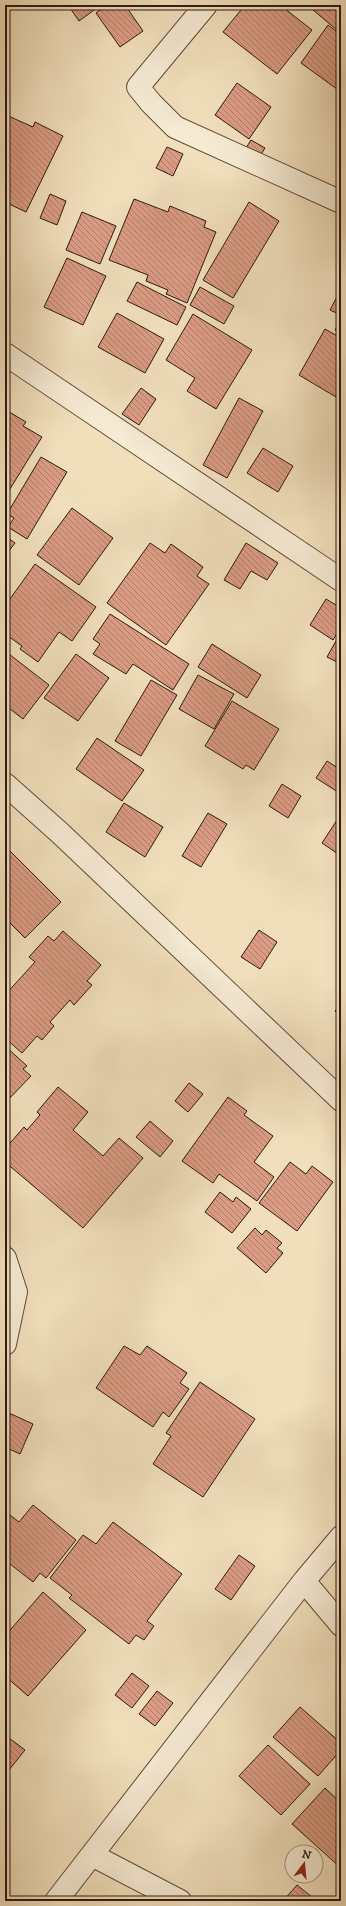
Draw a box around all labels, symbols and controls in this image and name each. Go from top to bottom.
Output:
north arrow [284,1844,324,1884]
text: N [300,1847,313,1863]

